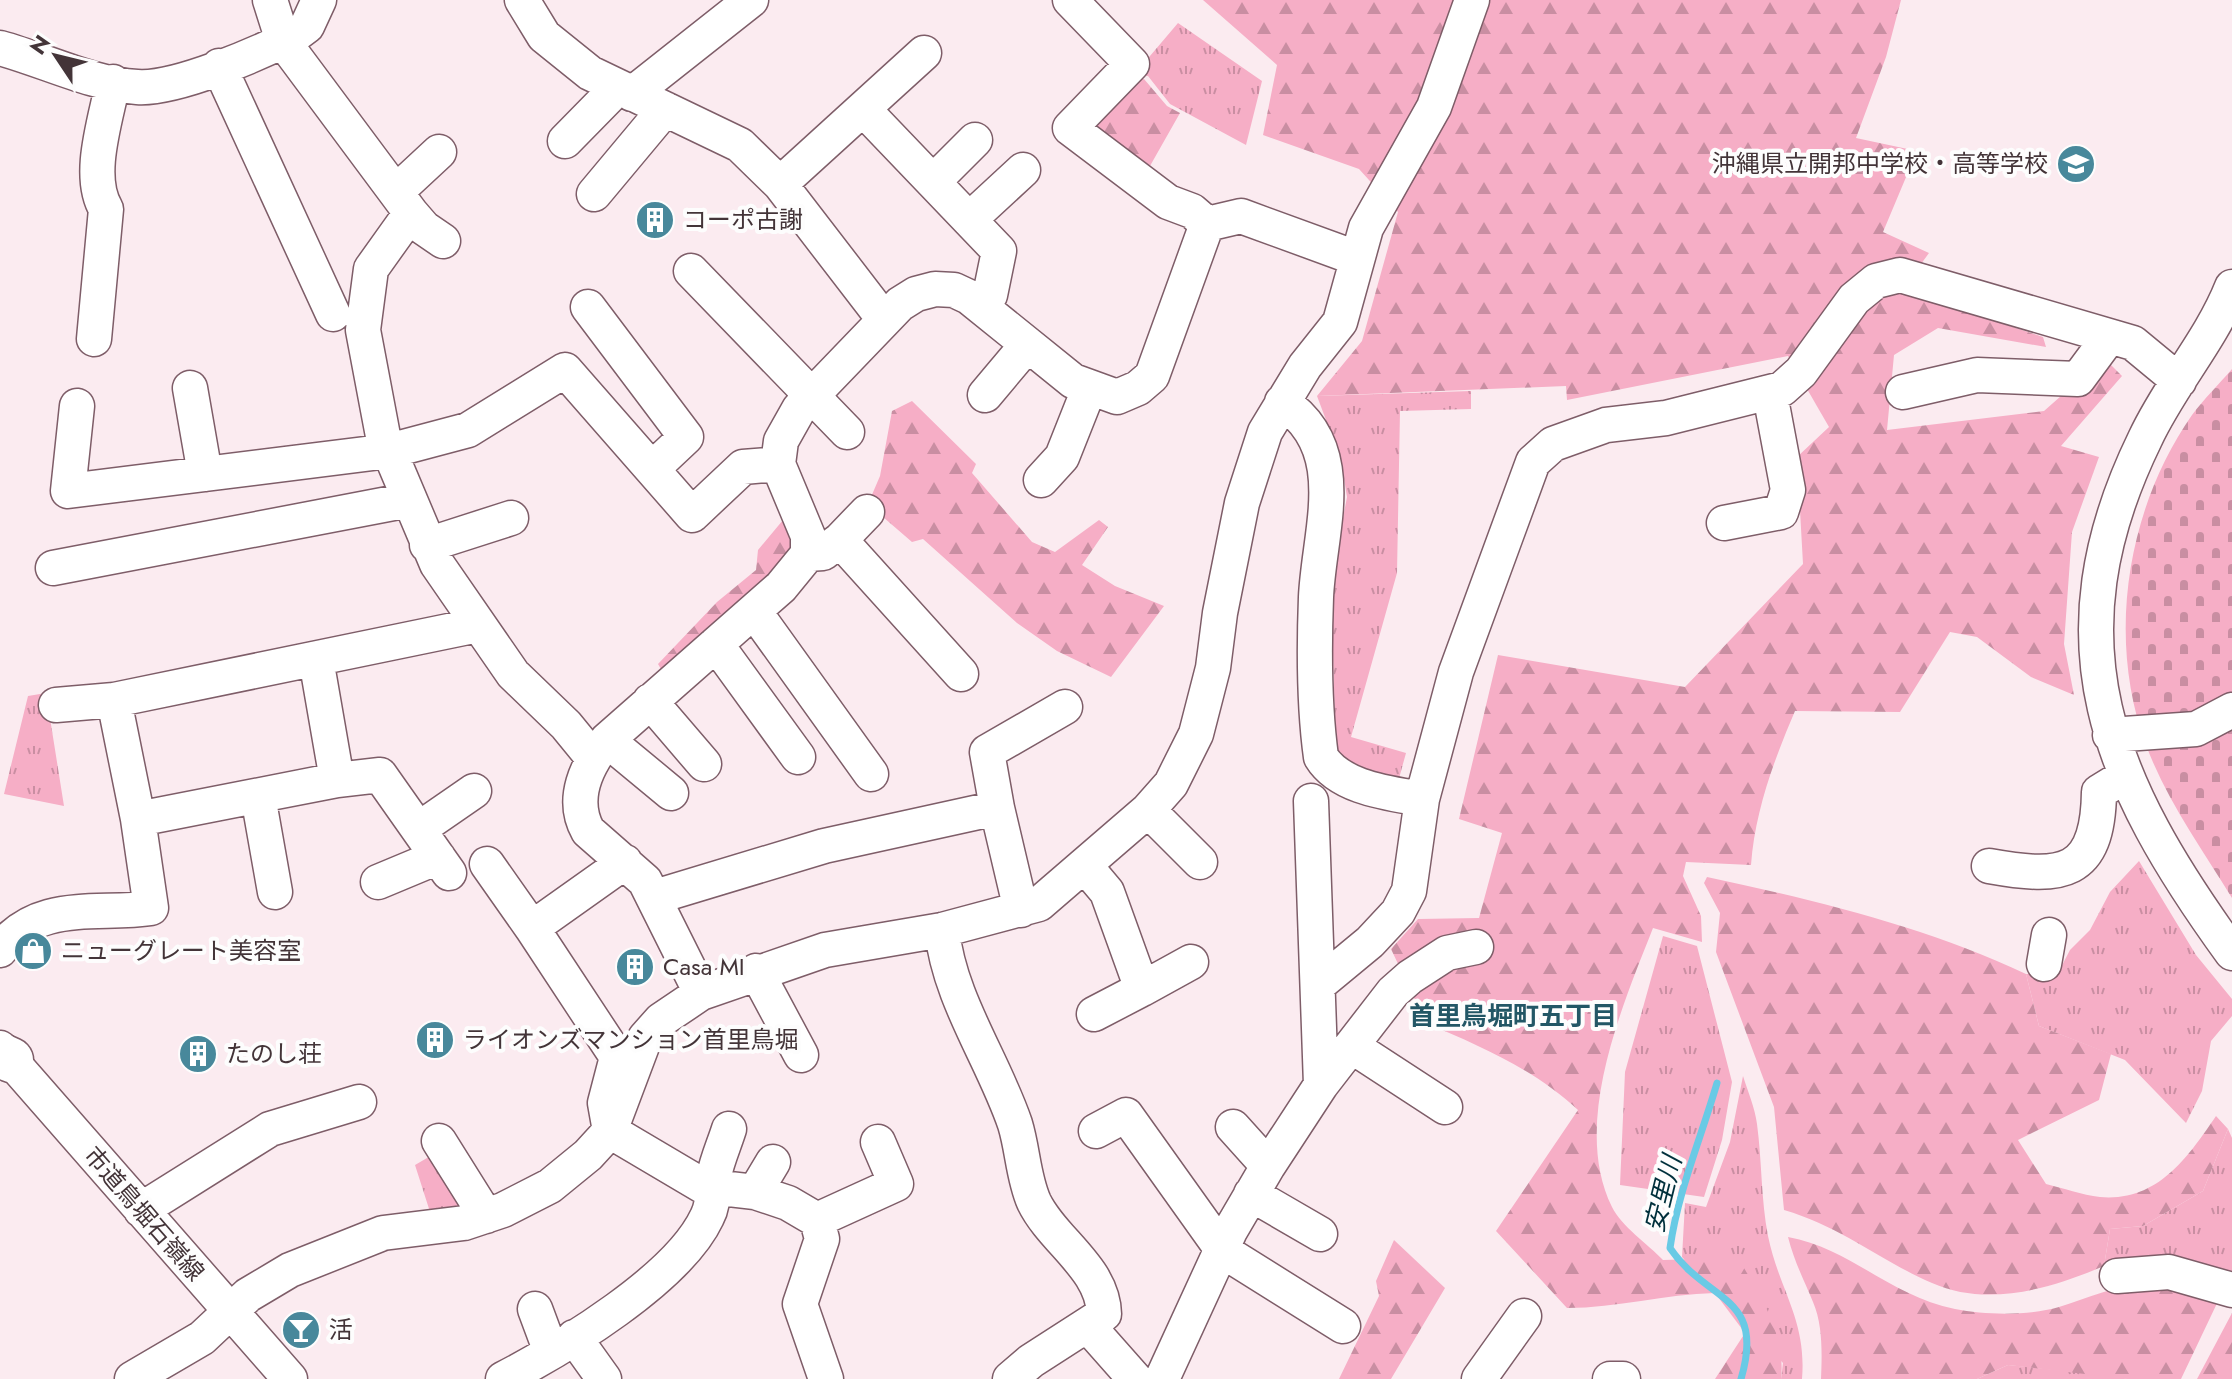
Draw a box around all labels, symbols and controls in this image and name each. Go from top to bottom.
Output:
north arrow [16,16,96,96]
text: N [22,28,58,61]
school or university icon: 沖縄県立開邦中学校・高等学校 [2055,143,2097,185]
place label: 沖縄県立開邦中学校・高等学校 [1712,146,2048,181]
building icon: コーポ古謝 [634,199,676,241]
place label: コーポ古謝 [683,202,803,237]
shop icon: ニューグレート美容室 [12,930,54,972]
place label: ニューグレート美容室 [61,933,301,968]
building icon: Casa MI [614,946,656,988]
place label: Casa MI [663,949,745,984]
district label: 首里鳥堀町五丁目 [1409,997,1617,1035]
building icon: ライオンズマンション首里鳥堀 [414,1019,456,1061]
place label: ライオンズマンション首里鳥堀 [463,1022,799,1057]
building icon: たのし荘 [177,1033,219,1075]
place label: たのし荘 [226,1036,322,1071]
street label: 市道鳥堀石嶺線 [76,1139,213,1289]
water label: 安里川 [1635,1149,1692,1236]
bar icon: 活 [280,1309,322,1351]
place label: 活 [329,1312,353,1347]

